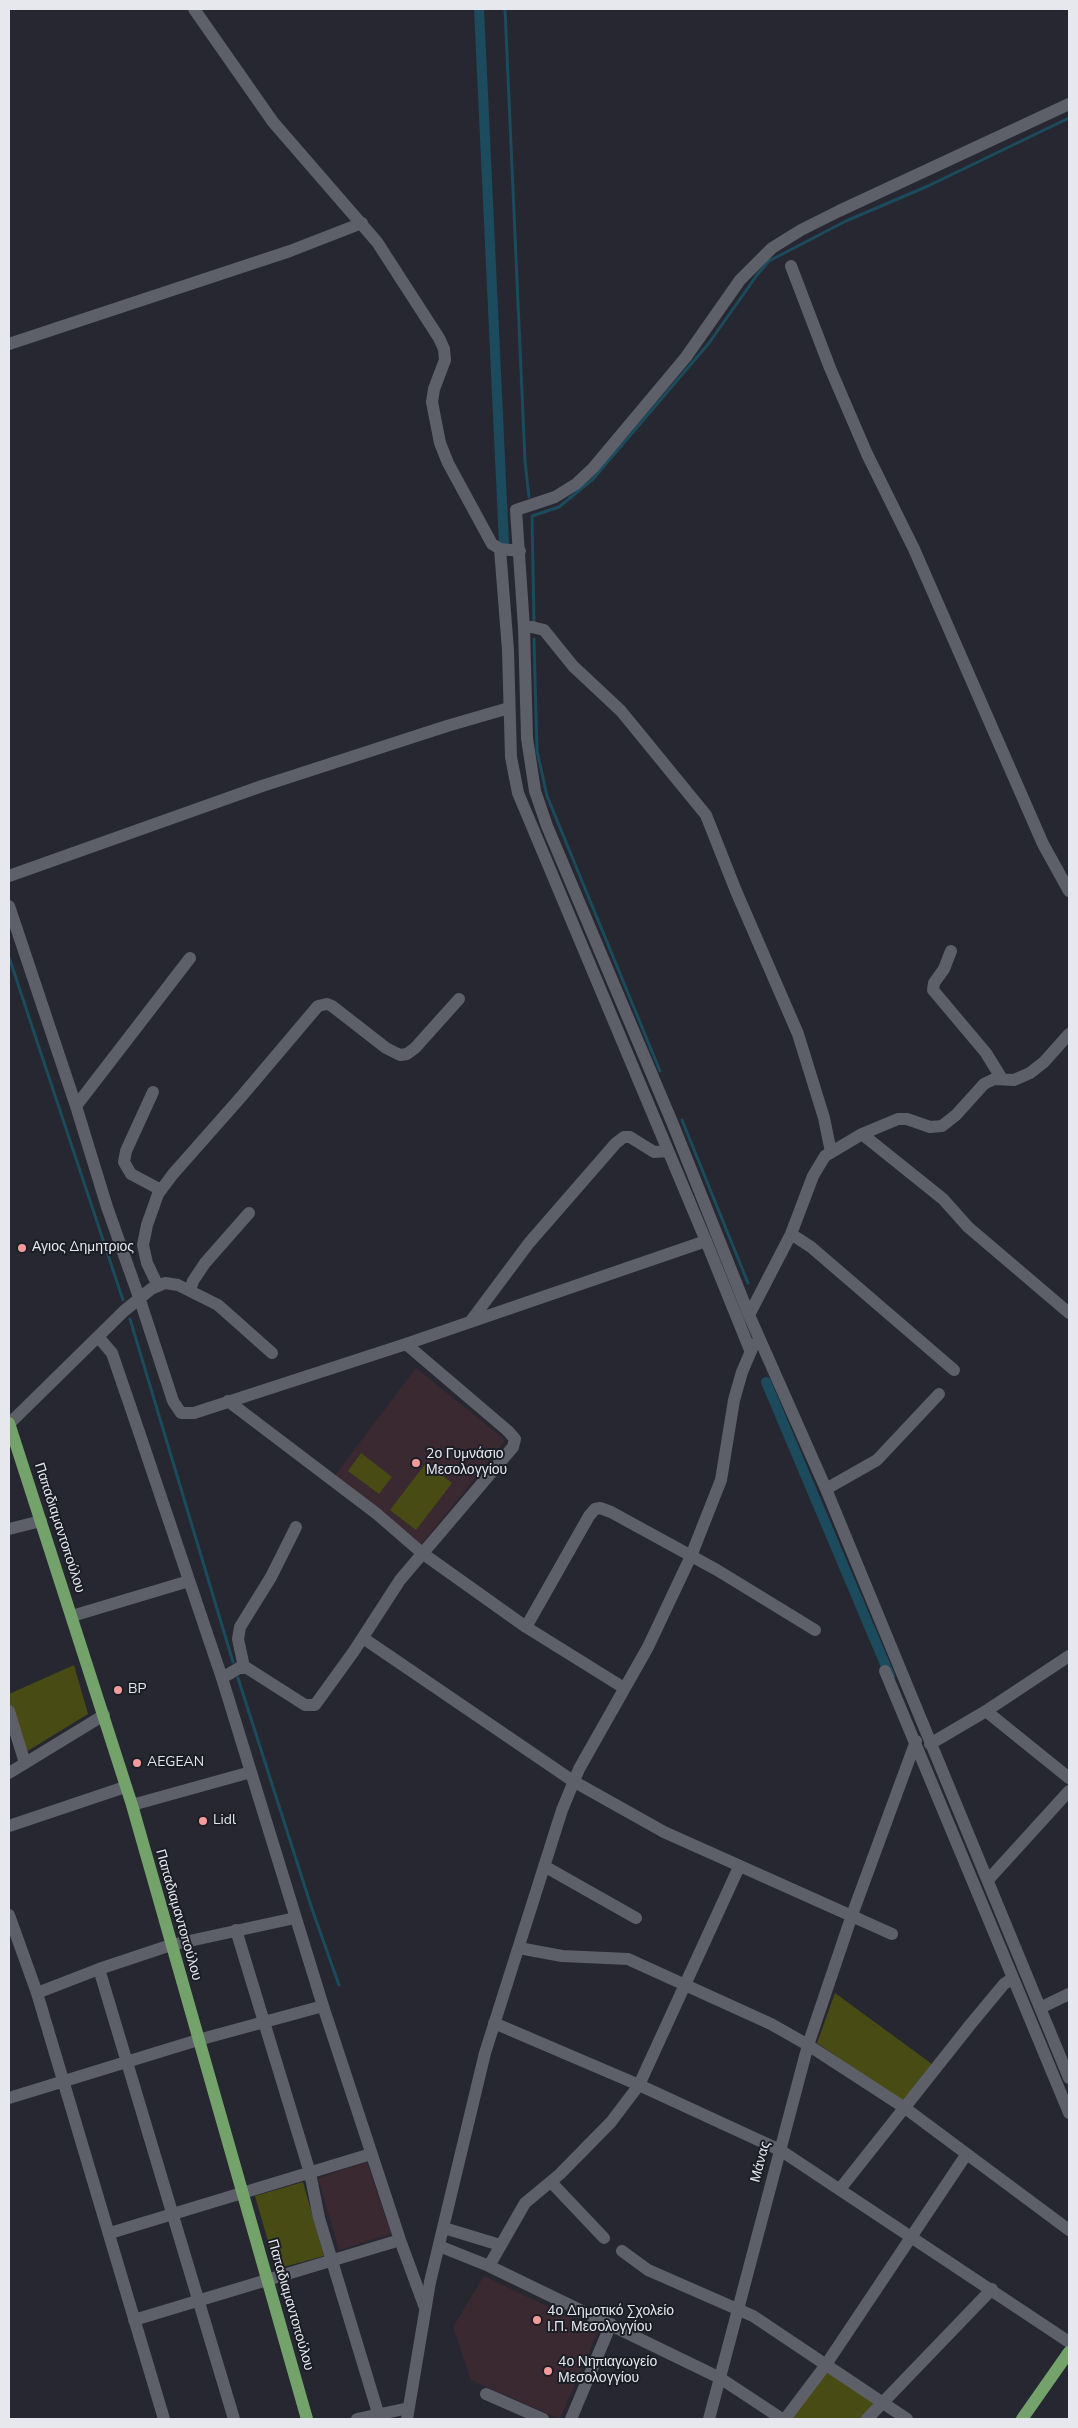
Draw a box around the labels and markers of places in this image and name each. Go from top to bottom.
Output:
place label: Αγιος Δημητριος [32,1240,134,1256]
marker: Αγιος Δημητριος [16,1242,28,1254]
place label: 2ο Γυμνάσιο Μεσολογγίου [426,1447,507,1480]
marker: 2ο Γυμνάσιο Μεσολογγίου [410,1457,422,1469]
place label: BP [128,1682,146,1698]
marker: BP [112,1684,124,1696]
place label: AEGEAN [147,1755,204,1771]
marker: AEGEAN [131,1757,143,1769]
place label: Lidl [213,1813,236,1829]
marker: Lidl [197,1815,209,1827]
place label: 4ο Δημοτικό Σχολείο Ι.Π. Μεσολογγίου [547,2304,674,2336]
marker: 4ο Δημοτικό Σχολείο Ι.Π. Μεσολογγίου [531,2314,543,2326]
place label: 4ο Νηπιαγωγείο Μεσολογγίου [558,2355,657,2388]
marker: 4ο Νηπιαγωγείο Μεσολογγίου [542,2365,554,2377]

